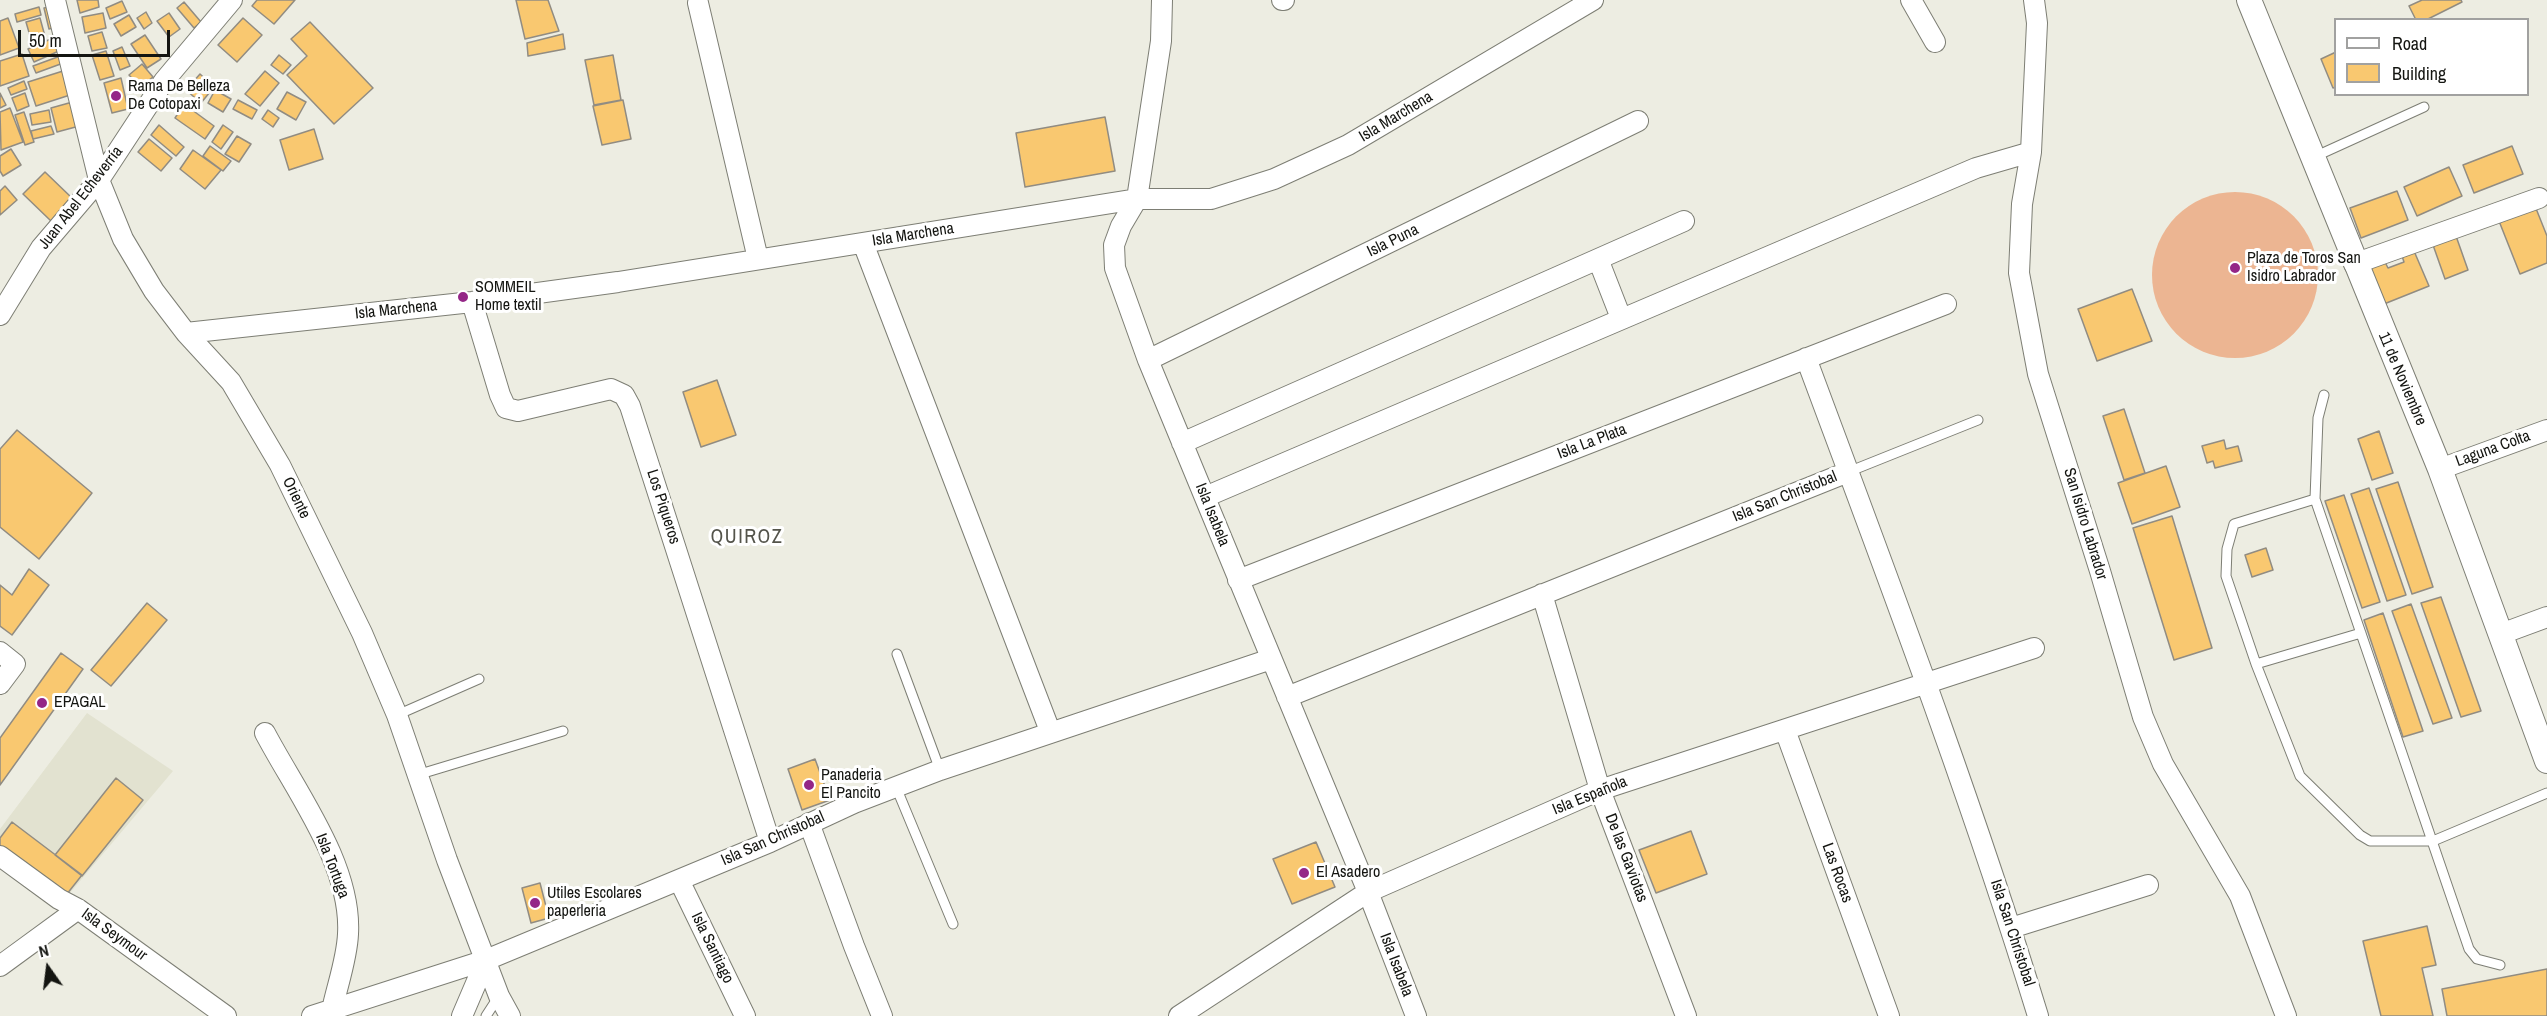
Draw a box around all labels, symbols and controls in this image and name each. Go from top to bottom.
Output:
scale bar [21,18,172,56]
legend [2334,18,2529,96]
text: 50 m [29,28,62,53]
text: Road [2392,31,2427,56]
text: Building [2392,61,2446,86]
place label: Rama De Belleza De Cotopaxi [128,77,230,115]
street label: Isla Marchena [1356,88,1436,146]
marker: Rama De Belleza De Cotopaxi [109,89,123,103]
street label: Juan Abel Echeverría [35,143,127,253]
street label: Isla Marchena [871,219,955,251]
street label: Isla Puna [1364,220,1422,262]
place label: Plaza de Toros San Isidro Labrador [2247,249,2361,287]
marker: Plaza de Toros San Isidro Labrador [2228,261,2242,275]
place label: SOMMEIL Home textil [475,278,541,316]
marker: SOMMEIL Home textil [456,290,470,304]
street label: Isla Marchena [354,296,438,324]
street label: 11 de Noviembre [2374,329,2430,429]
street label: Isla La Plata [1555,420,1629,464]
street label: Laguna Colta [2453,427,2533,471]
street label: San Isidro Labrador [2059,466,2111,582]
street label: Los Piqueros [642,467,684,547]
street label: Isla San Christobal [1730,467,1840,527]
street label: Oriente [278,474,314,522]
street label: Isla Isabela [1191,481,1233,549]
district label: QUIROZ [711,526,783,550]
place label: EPAGAL [54,693,106,713]
marker: EPAGAL [35,696,49,710]
place label: Panaderia El Pancito [821,766,882,804]
street label: Isla Española [1550,772,1630,820]
marker: Panaderia El Pancito [802,778,816,792]
street label: Isla San Christobal [718,808,828,870]
street label: De las Gaviotas [1600,811,1652,905]
street label: Isla Tortuga [311,831,353,901]
street label: Las Rocas [1817,841,1857,905]
place label: El Asadero [1316,863,1380,883]
marker: El Asadero [1297,866,1311,880]
street label: Isla San Christobal [1986,877,2038,989]
place label: Utiles Escolares paperleria [547,884,642,922]
marker: Utiles Escolares paperleria [528,896,542,910]
street label: Isla Seymour [77,905,151,965]
street label: Isla Santiago [687,909,737,987]
street label: Isla Isabela [1375,931,1417,999]
north arrow [18,938,78,998]
text: N [36,939,51,962]

